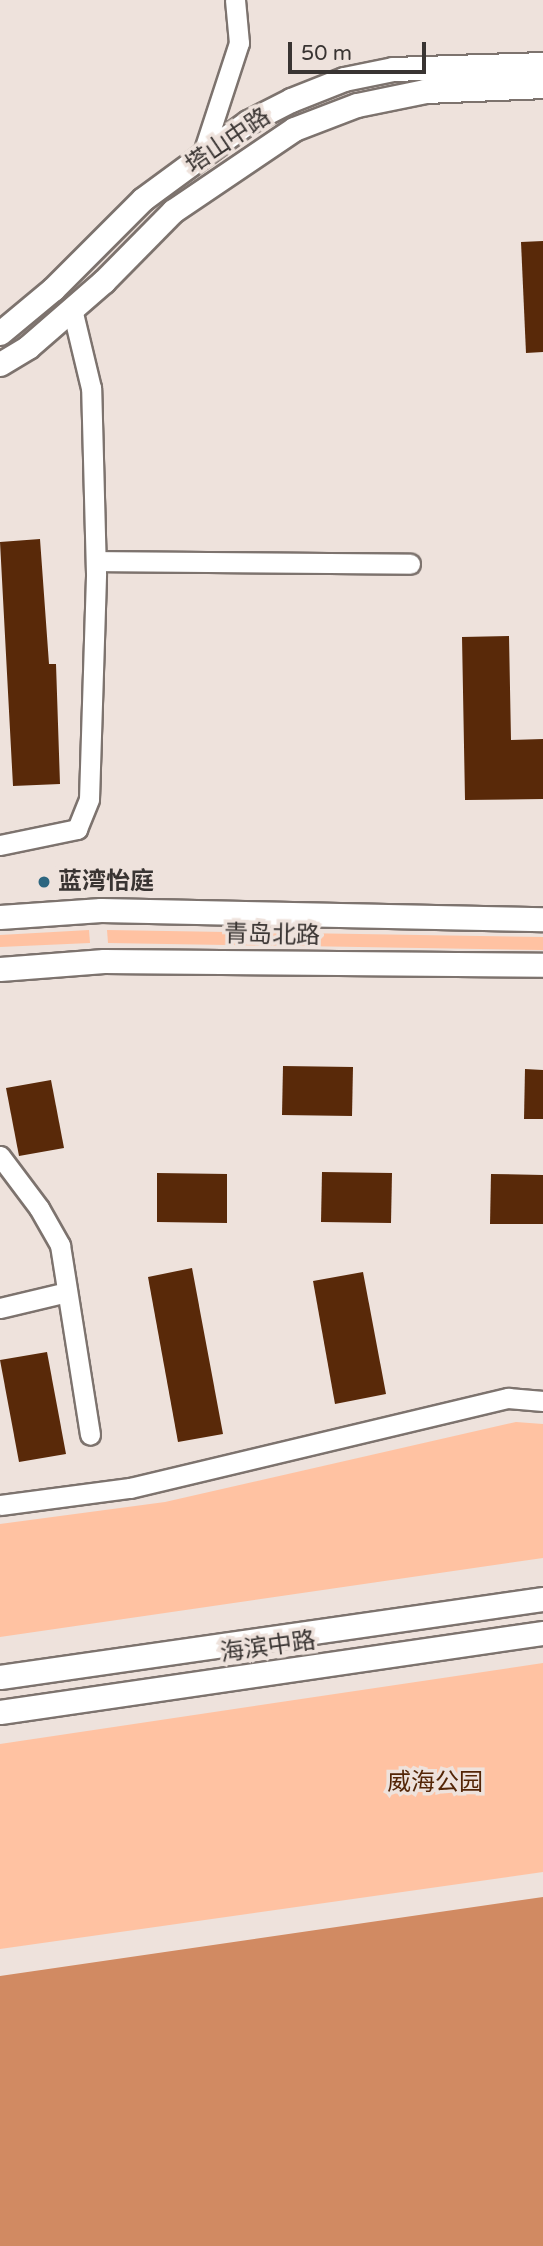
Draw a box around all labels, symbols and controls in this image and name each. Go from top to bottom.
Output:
scale bar [291,28,429,72]
text: 50 m [301,41,352,66]
street label: 塔山中路 [180,102,276,180]
place label: 蓝湾怡庭 [58,868,154,896]
marker: 蓝湾怡庭 [36,874,52,890]
street label: 青岛北路 [224,920,320,950]
street label: 海滨中路 [218,1626,318,1668]
park label: 威海公园 [387,1769,483,1797]

